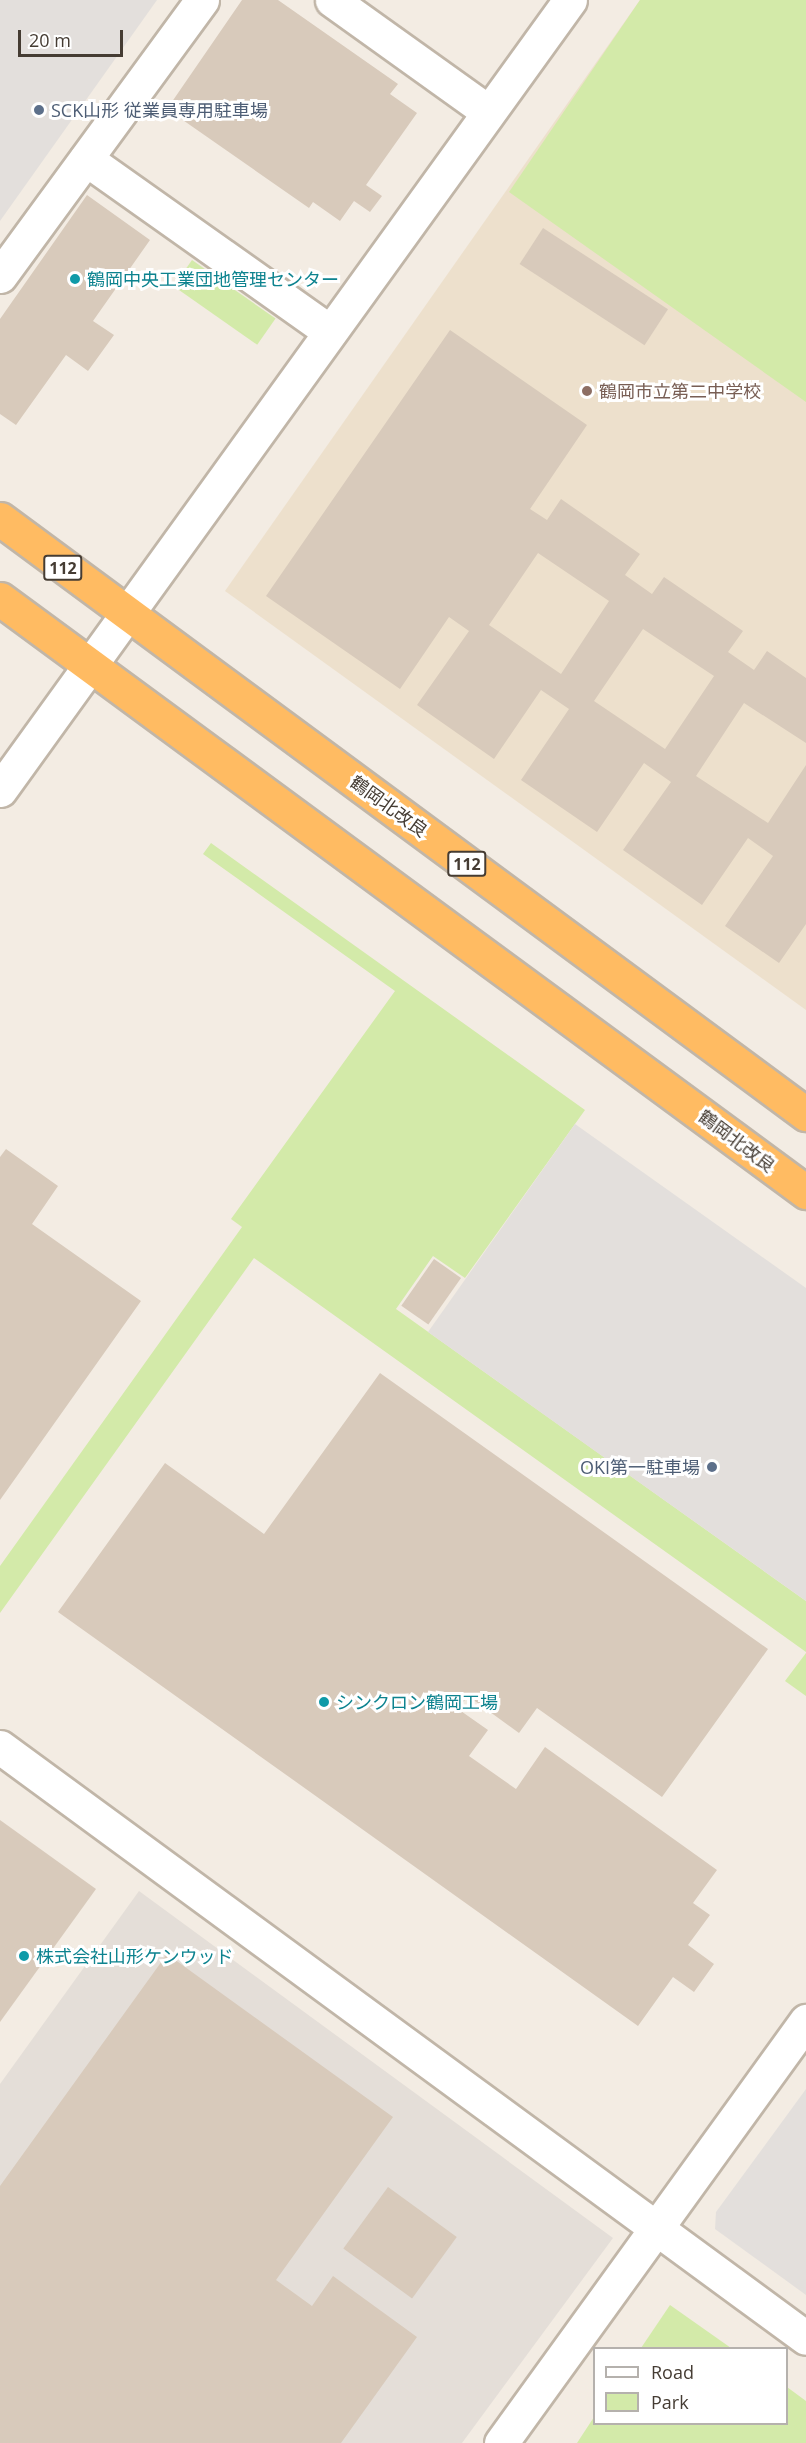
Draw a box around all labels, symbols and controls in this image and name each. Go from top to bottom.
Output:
scale bar [21,18,126,56]
text: 20 m [29,28,71,52]
place label: SCK山形 従業員専用駐車場 [51,99,268,121]
marker: SCK山形 従業員専用駐車場 [32,103,46,117]
place label: 鶴岡中央工業団地管理センター [87,268,339,290]
marker: 鶴岡中央工業団地管理センター [68,272,82,286]
place label: 鶴岡市立第二中学校 [599,380,761,402]
marker: 鶴岡市立第二中学校 [580,384,594,398]
road number: 112 [42,555,84,581]
street label: 鶴岡北改良 [346,771,432,841]
road number: 112 [446,851,488,877]
street label: 鶴岡北改良 [695,1105,779,1177]
place label: OKI第一駐車場 [580,1456,700,1478]
marker: OKI第一駐車場 [705,1460,719,1474]
place label: シンクロン鶴岡工場 [336,1691,498,1713]
marker: シンクロン鶴岡工場 [317,1695,331,1709]
place label: 株式会社山形ケンウッド [36,1945,234,1967]
marker: 株式会社山形ケンウッド [17,1949,31,1963]
legend [593,2347,788,2425]
text: Road [651,2360,694,2384]
text: Park [651,2390,689,2414]

